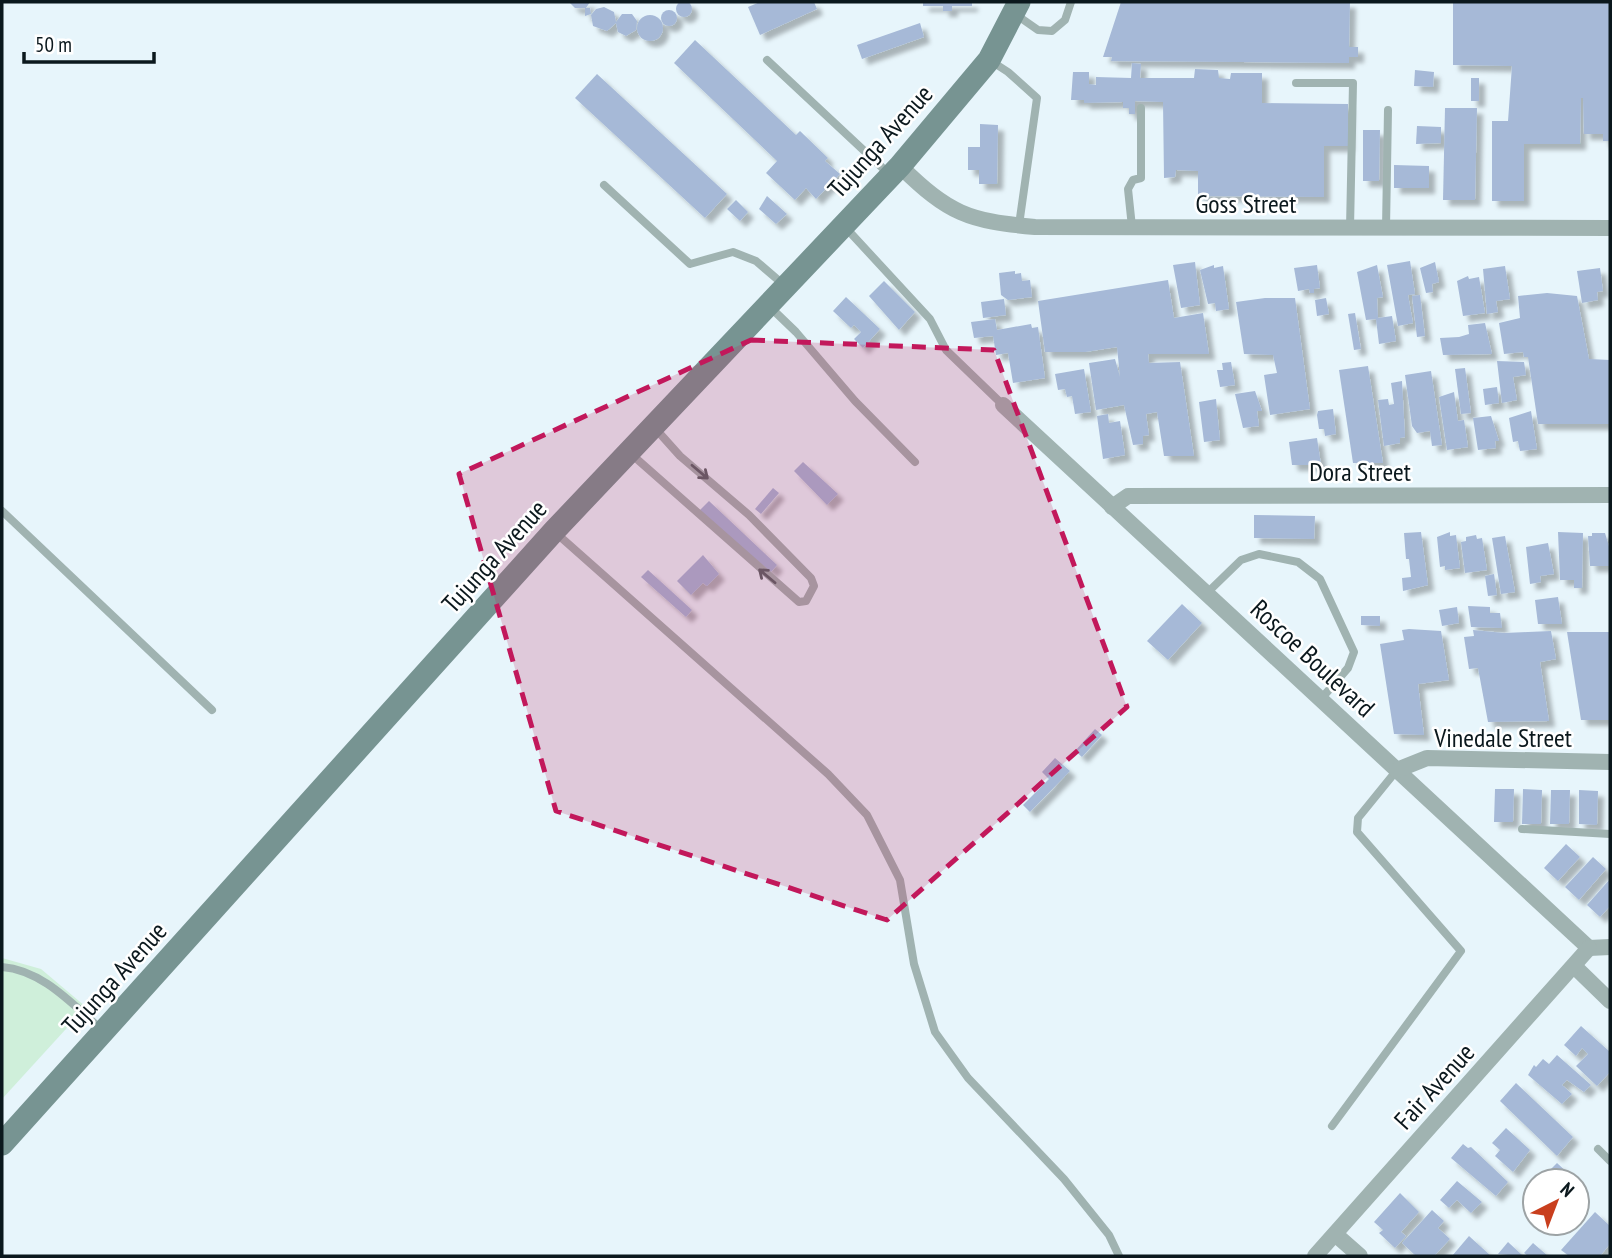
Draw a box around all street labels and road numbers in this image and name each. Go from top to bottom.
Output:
street label: Tujunga Avenue [821,77,939,205]
street label: Goss Street [1196,187,1296,220]
street label: Dora Street [1309,455,1411,488]
street label: Tujunga Avenue [435,492,553,620]
street label: Roscoe Boulevard [1244,592,1382,724]
street label: Vinedale Street [1433,721,1572,754]
street label: Tujunga Avenue [55,914,173,1042]
street label: Fair Avenue [1387,1036,1481,1136]

